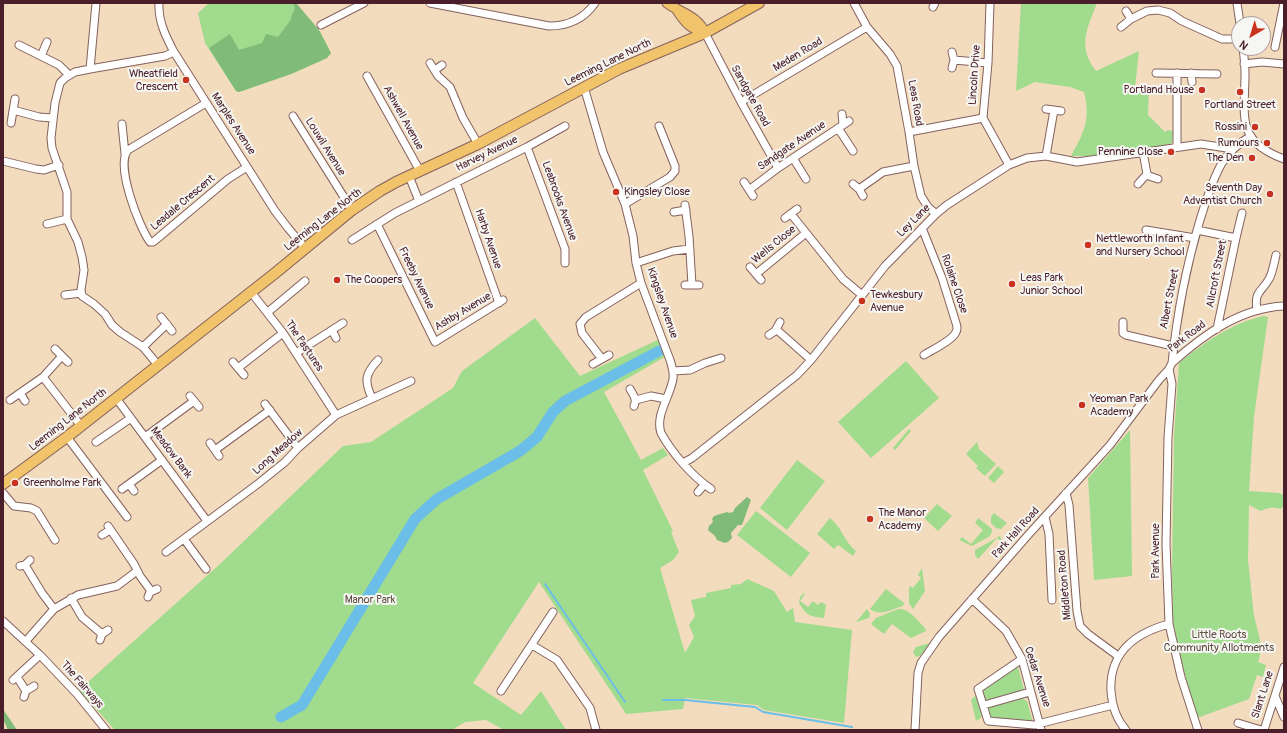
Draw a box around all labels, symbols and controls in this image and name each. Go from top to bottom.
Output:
north arrow [1231,16,1271,56]
street label: Meden Road [771,35,825,75]
street label: Leeming Lane North [563,36,653,90]
text: N [1237,38,1251,52]
street label: Lincoln Drive [966,44,984,106]
street label: Sandgate Road [728,63,772,129]
place label: Wheatfield Crescent [129,67,178,93]
marker: Wheatfield Crescent [181,75,191,85]
street label: Leas Road [904,79,926,127]
place label: Portland House [1124,83,1194,97]
street label: Ashwell Avenue [380,84,426,152]
marker: Portland House [1197,85,1207,95]
marker: Portland Street [1235,87,1245,97]
street label: Marples Avenue [208,91,258,157]
place label: Portland Street [1204,98,1276,112]
street label: Louwil Avenue [302,116,348,178]
street label: Sandgate Avenue [756,118,828,174]
place label: Rossini [1215,120,1247,134]
marker: Rossini [1250,122,1260,132]
street label: Harvey Avenue [454,133,520,175]
place label: Rumours [1217,136,1259,150]
marker: Rumours [1262,138,1272,148]
place label: Pennine Close [1098,145,1163,159]
marker: Pennine Close [1166,147,1176,157]
place label: The Den [1207,151,1244,165]
marker: The Den [1247,153,1257,163]
street label: Leabrooks Avenue [539,160,579,242]
street label: Leadale Crescent [148,172,218,234]
place label: Seventh Day Adventist Church [1183,181,1262,207]
place label: Kingsley Close [624,185,690,199]
street label: Leeming Lane North [282,186,364,254]
marker: Kingsley Close [611,187,621,197]
marker: Seventh Day Adventist Church [1265,189,1275,199]
street label: Ley Lane [895,202,933,240]
street label: Harby Avenue [472,207,504,271]
street label: Wells Close [749,223,799,267]
place label: Nettleworth Infant and Nursery School [1096,232,1185,258]
street label: Allcroft Street [1204,239,1230,309]
marker: Nettleworth Infant and Nursery School [1083,240,1093,250]
street label: Freeby Avenue [395,245,437,311]
street label: Rolaine Close [938,253,970,315]
street label: Kingsley Avenue [644,266,680,340]
street label: Albert Street [1158,268,1182,330]
place label: Leas Park Junior School [1020,271,1083,297]
place label: The Coopers [345,273,402,287]
marker: The Coopers [332,275,342,285]
marker: Leas Park Junior School [1007,279,1017,289]
place label: Tewkesbury Avenue [870,288,923,314]
street label: Ashby Avenue [432,290,494,334]
marker: Tewkesbury Avenue [857,296,867,306]
street label: The Pastures [282,318,326,374]
street label: Park Road [1165,318,1209,356]
street label: Leeming Lane North [27,386,109,454]
place label: Yeoman Park Academy [1090,392,1149,418]
marker: Yeoman Park Academy [1077,400,1087,410]
street label: Meadow Bank [147,425,195,481]
street label: Long Meadow [250,426,306,478]
place label: Greenholme Park [23,476,101,490]
marker: Greenholme Park [10,478,20,488]
street label: Park Hall Road [990,505,1042,561]
place label: The Manor Academy [878,506,926,532]
marker: The Manor Academy [865,514,875,524]
street label: Park Avenue [1149,523,1163,579]
street label: Middleton Road [1055,549,1075,621]
park label: Manor Park [345,593,395,607]
park label: Little Roots Community Allotments [1164,628,1274,654]
street label: Cedar Avenue [1021,645,1053,709]
street label: The Fairways [58,659,106,711]
street label: Slant Lane [1249,669,1277,721]

